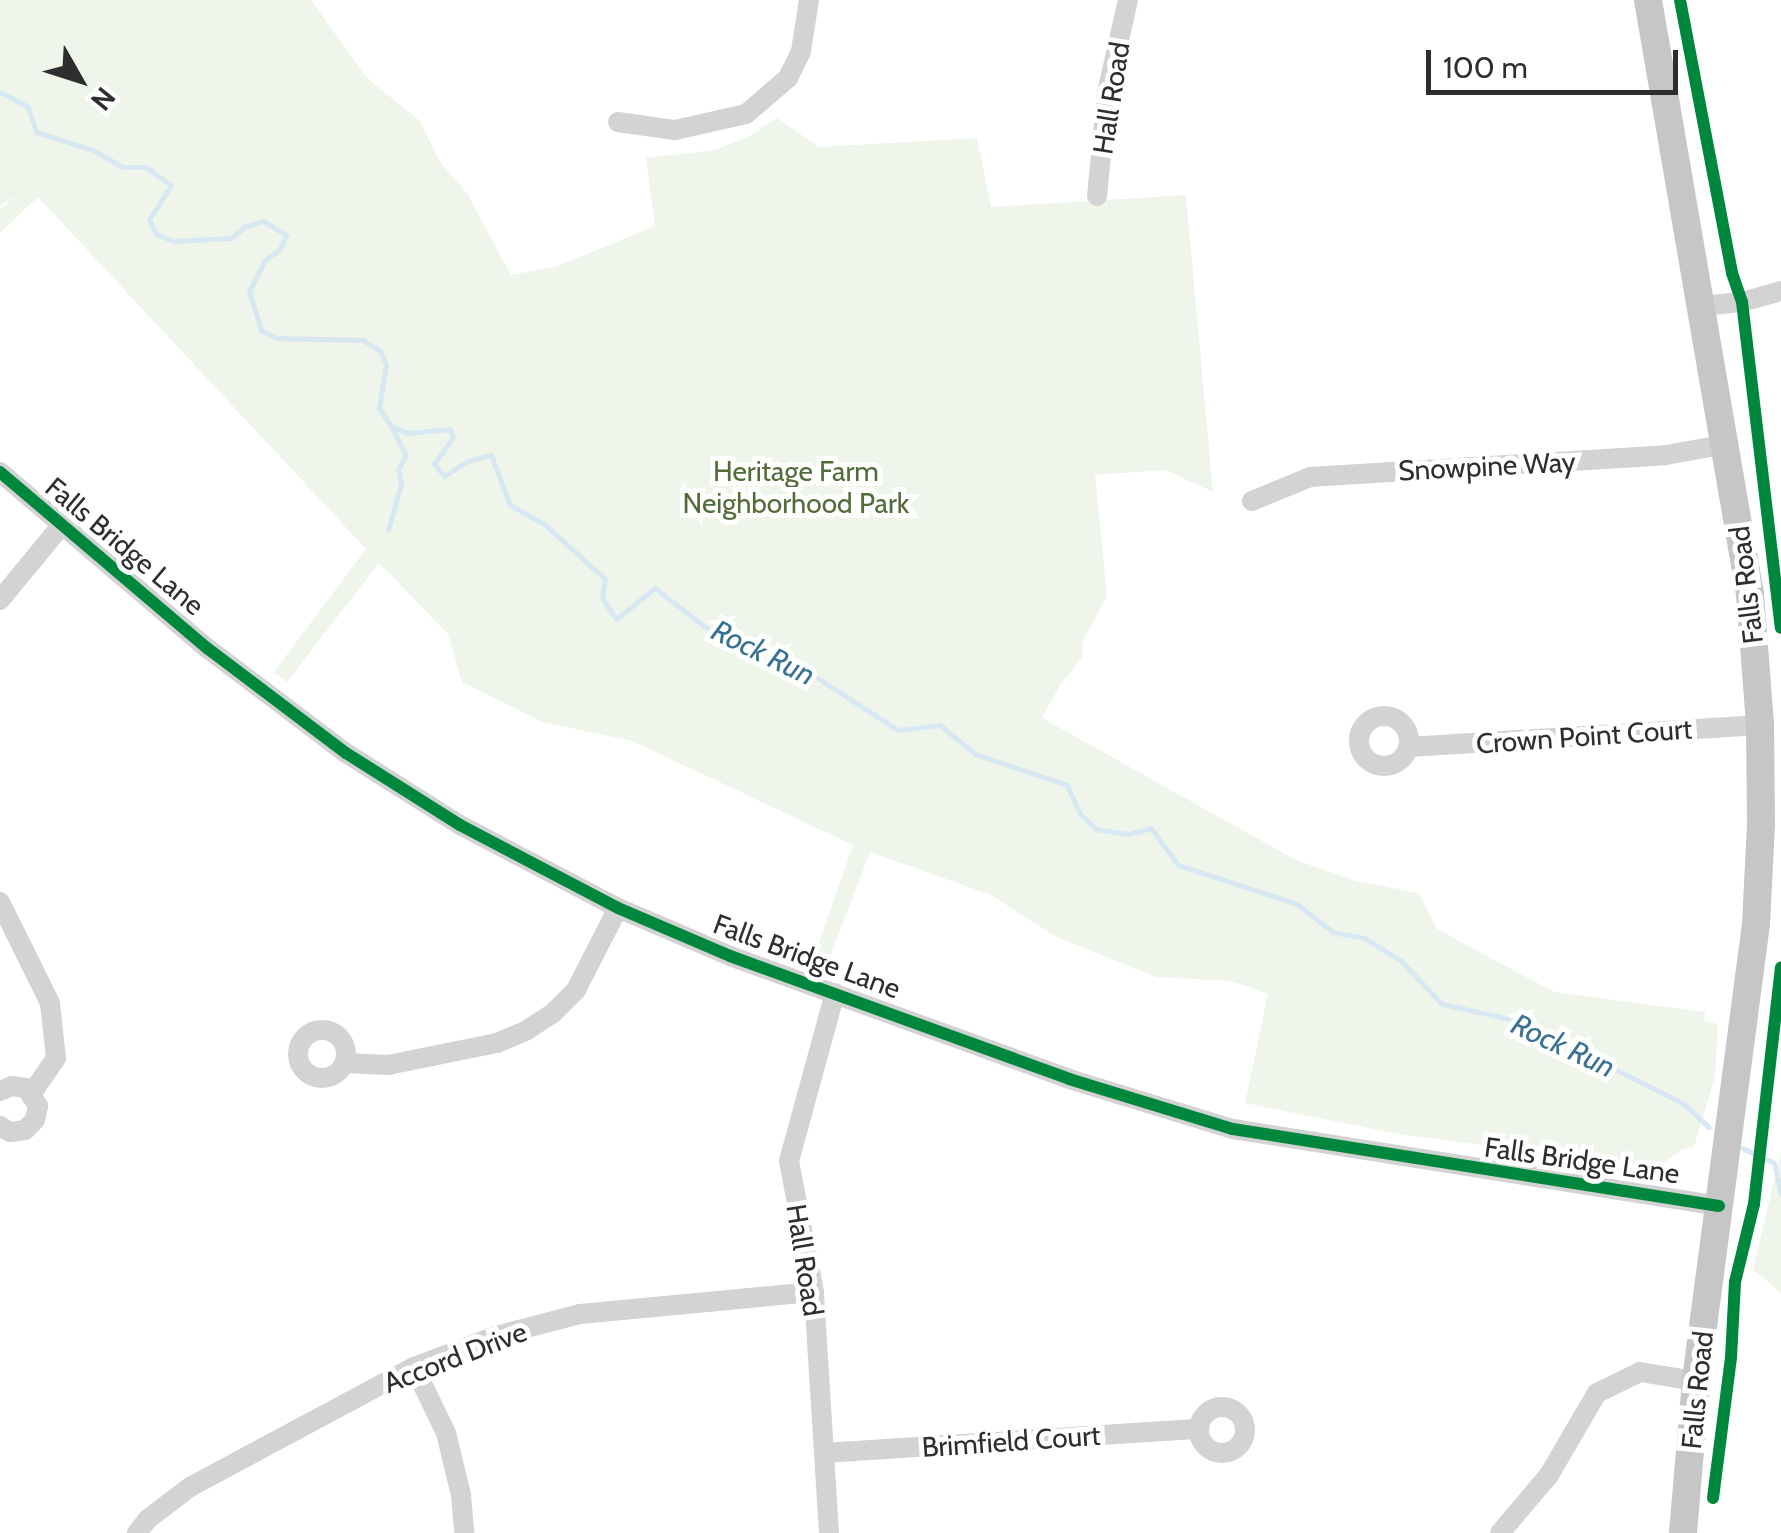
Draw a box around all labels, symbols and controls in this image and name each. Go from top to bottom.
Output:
north arrow [30,30,130,130]
scale bar [1431,30,1684,92]
street label: Hall Road [1086,39,1136,157]
text: 100 m [1443,49,1528,86]
text: N [84,80,123,117]
street label: Snowpine Way [1397,445,1577,487]
park label: Heritage Farm Neighborhood Park [683,454,909,520]
street label: Falls Bridge Lane [39,470,211,622]
street label: Falls Road [1722,524,1770,646]
water label: Rock Run [706,613,820,693]
street label: Crown Point Court [1475,712,1693,760]
street label: Falls Bridge Lane [709,907,905,1005]
water label: Rock Run [1505,1006,1621,1086]
street label: Falls Bridge Lane [1482,1130,1682,1190]
street label: Hall Road [780,1201,830,1319]
street label: Accord Drive [379,1314,531,1400]
street label: Falls Road [1674,1329,1720,1451]
street label: Brimfield Court [921,1418,1101,1464]

